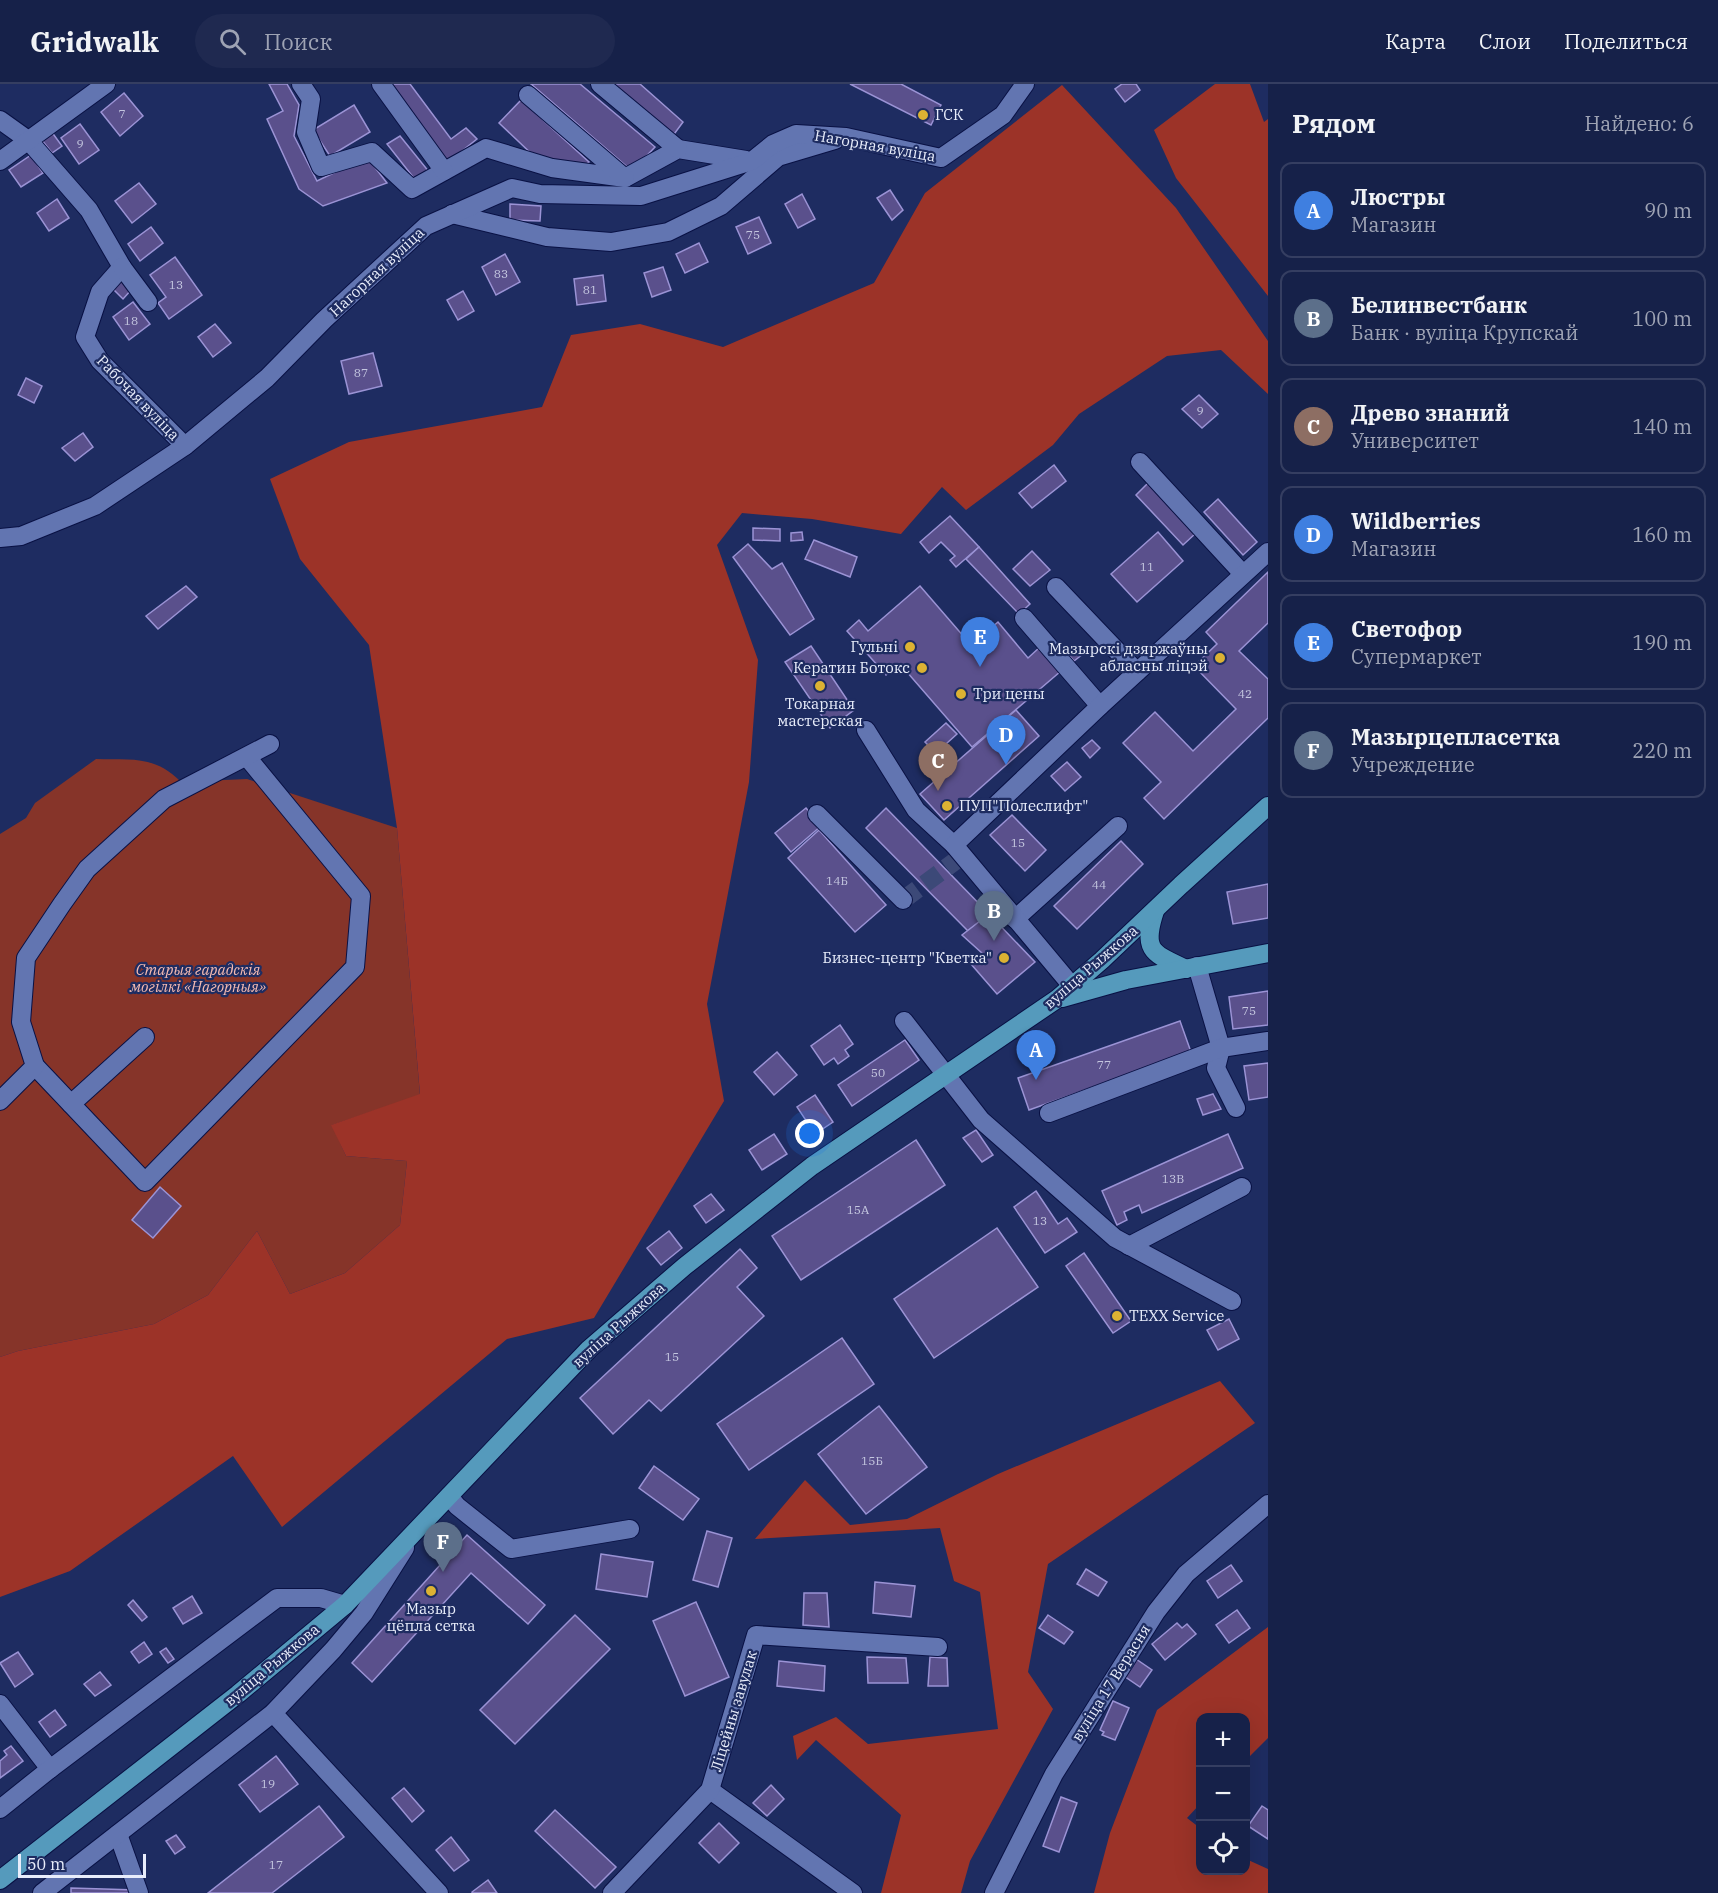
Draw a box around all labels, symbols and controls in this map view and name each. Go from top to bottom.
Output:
search box [195,14,615,68]
text: Gridwalk [30,23,159,60]
icon: search [216,25,249,58]
text: Поиск [264,27,332,56]
text: Карта [1385,27,1446,55]
text: Слои [1479,27,1531,55]
text: Поделиться [1564,27,1688,55]
place label: ГСК [935,105,964,124]
house number: 7 [118,106,126,121]
text: Рядом [1292,106,1376,140]
marker: ГСК [916,108,930,122]
text: Найдено: 6 [1585,110,1694,137]
street label: Нагорная вуліца [813,126,937,166]
house number: 9 [76,136,84,151]
text: Люстры [1351,182,1445,211]
text: A [1307,197,1320,224]
text: 90 m [1644,197,1692,224]
text: Магазин [1351,211,1436,238]
street label: Нагорная вуліца [325,223,428,320]
house number: 75 [746,227,760,242]
house number: 83 [494,266,508,281]
house number: 13 [169,277,183,292]
house number: 81 [583,282,597,297]
text: Белинвестбанк [1351,290,1527,319]
text: B [1306,305,1321,332]
text: 100 m [1632,305,1692,332]
house number: 18 [124,313,138,328]
text: Банк · вуліца Крупскай [1351,319,1578,346]
street label: Рабочая вуліца [93,351,184,444]
house number: 87 [354,365,368,380]
text: Древо знаний [1351,398,1510,427]
house number: 9 [1196,403,1204,418]
text: C [1307,413,1320,440]
text: 140 m [1632,413,1692,440]
text: Университет [1351,427,1479,454]
text: Wildberries [1351,506,1481,535]
text: D [1306,521,1321,548]
text: 160 m [1632,521,1692,548]
text: Магазин [1351,535,1436,562]
house number: 11 [1140,559,1154,574]
text: Светофор [1351,614,1462,643]
pin: E [960,618,1000,667]
text: E [1307,629,1320,656]
text: 190 m [1632,629,1692,656]
place label: Гульнi [850,637,898,656]
place label: Мазырскі дзяржаўны абласны ліцэй [1049,639,1208,675]
marker: Гульнi [903,640,917,654]
text: Супермаркет [1351,643,1482,670]
marker: Мазырскі дзяржаўны абласны ліцэй [1213,651,1227,665]
place label: Кератин Ботокс [793,658,910,677]
marker: Кератин Ботокс [915,661,929,675]
marker: Токарная мастерская [813,679,827,693]
place label: Три цены [973,684,1045,703]
house number: 42 [1238,686,1252,701]
marker: Три цены [954,687,968,701]
place label: Токарная мастерская [777,694,863,730]
pin: D [986,716,1026,765]
text: Мазырцепласетка [1351,722,1560,751]
text: F [1307,737,1320,764]
text: 220 m [1632,737,1692,764]
pin: C [918,742,958,791]
text: Учреждение [1351,751,1475,778]
place label: ПУП"Полеслифт" [959,796,1088,815]
marker: ПУП"Полеслифт" [940,799,954,813]
house number: 15 [1011,835,1025,850]
house number: 14Б [826,873,848,888]
house number: 44 [1092,877,1106,892]
pin: B [974,892,1014,941]
street label: вуліца Рыжкова [1040,921,1141,1013]
place label: Бизнес-центр "Кветка" [822,948,992,967]
marker: Бизнес-центр "Кветка" [997,951,1011,965]
park label: Старыя гарадскія могілкі «Нагорныя» [129,960,266,996]
house number: 75 [1242,1003,1256,1018]
pin: A [1016,1030,1056,1080]
house number: 77 [1097,1057,1111,1072]
house number: 50 [871,1065,885,1080]
your location [795,1119,824,1148]
house number: 13В [1162,1171,1184,1186]
house number: 15А [847,1202,870,1217]
house number: 13 [1033,1213,1047,1228]
street label: вуліца Рыжкова [568,1278,669,1371]
place label: TEXX Service [1129,1306,1224,1325]
marker: TEXX Service [1110,1309,1124,1323]
house number: 15 [665,1349,679,1364]
house number: 15Б [861,1453,883,1468]
pin: F [424,1522,462,1572]
marker: Мазыр цёпла сетка [424,1584,438,1598]
place label: Мазыр цёпла сетка [387,1599,475,1635]
street label: вуліца Рыжкова [220,1619,323,1710]
street label: вуліца 17 Верасня [1067,1621,1154,1745]
street label: Ліцейны завулак [706,1648,761,1774]
map controls [1196,1713,1250,1875]
button: + [1196,1713,1250,1767]
button: − [1196,1767,1250,1821]
house number: 19 [261,1776,275,1791]
button: locate [1196,1821,1250,1875]
scale bar [18,1851,146,1878]
text: 50 m [27,1854,65,1874]
house number: 17 [269,1857,283,1872]

